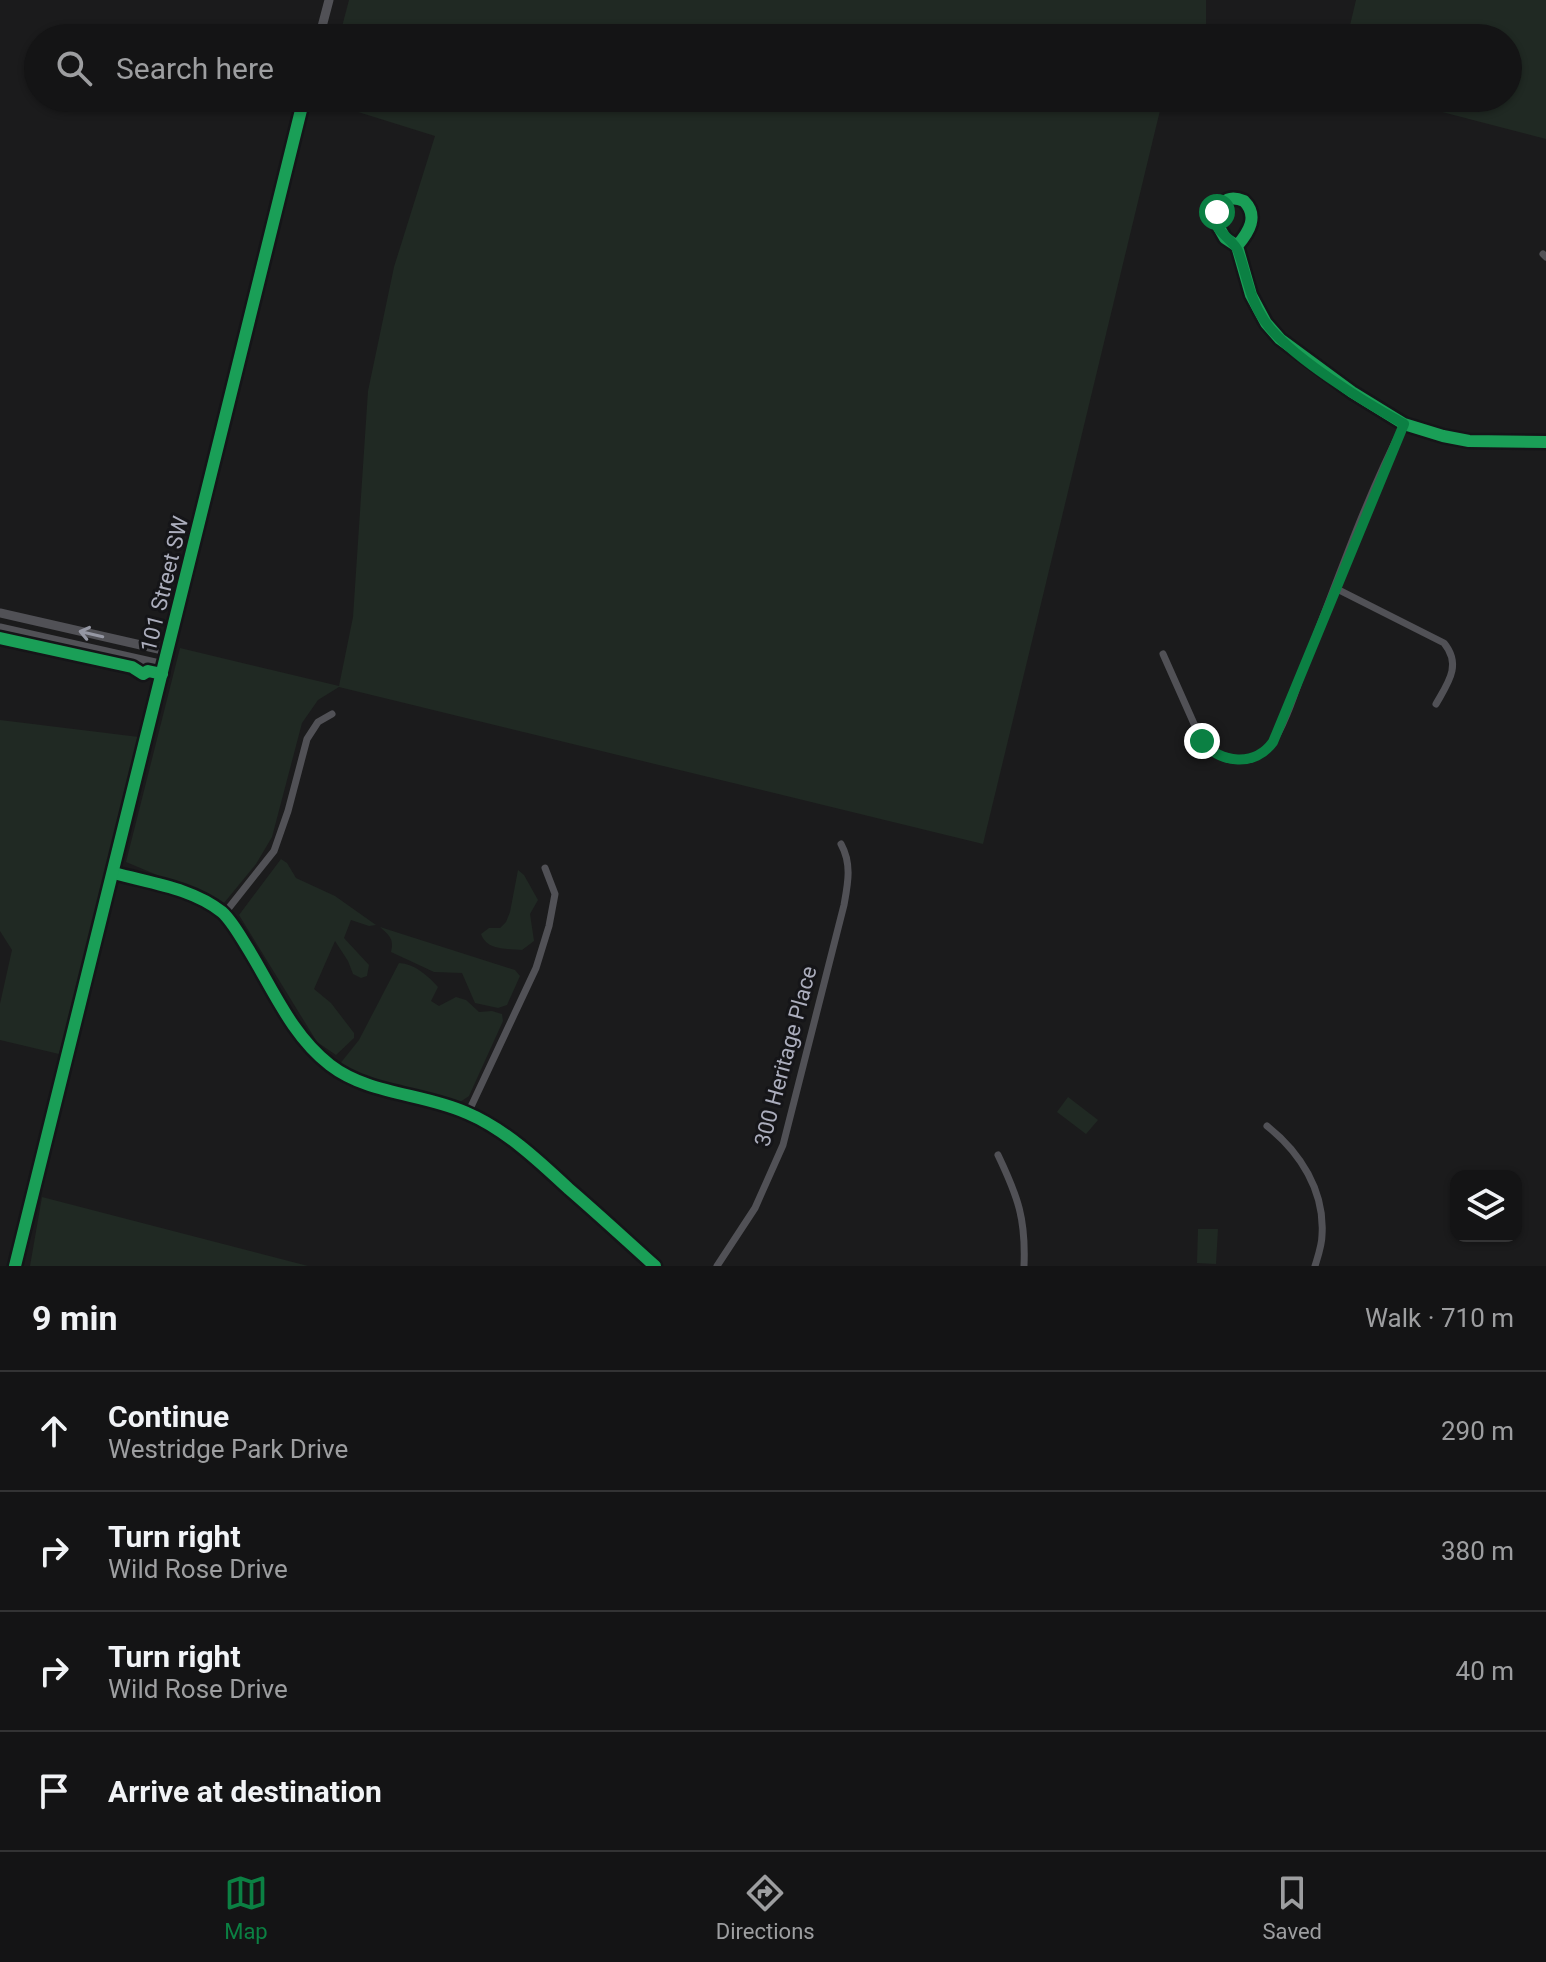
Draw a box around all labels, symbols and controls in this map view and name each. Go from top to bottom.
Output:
search box [24,24,1522,112]
icon: search [52,46,96,90]
text: Search here [116,51,274,86]
route start [1199,194,1235,230]
street label: 101 Street SW [136,513,193,654]
one-way arrow [79,626,105,641]
route end [1184,723,1220,759]
street label: 300 Heritage Place [749,963,822,1149]
map controls [1450,1170,1522,1242]
button: layers [1450,1170,1522,1242]
text: 9 min [32,1298,117,1338]
text: Walk · 710 m [1365,1303,1514,1333]
text: Continue [108,1399,229,1434]
icon: ahead [32,1409,76,1453]
text: 290 m [1441,1416,1514,1446]
text: Westridge Park Drive [108,1434,348,1464]
text: Turn right [108,1519,241,1554]
icon: right [32,1529,76,1573]
text: 380 m [1441,1536,1514,1566]
text: Wild Rose Drive [108,1554,288,1584]
text: Turn right [108,1639,241,1674]
icon: right [32,1649,76,1693]
text: 40 m [1456,1656,1514,1686]
text: Wild Rose Drive [108,1674,288,1704]
icon: arrive [32,1769,76,1813]
text: Arrive at destination [108,1774,382,1809]
tab: Map [224,1871,268,1944]
tab: Directions [716,1871,815,1944]
tab: Saved [1263,1871,1322,1944]

